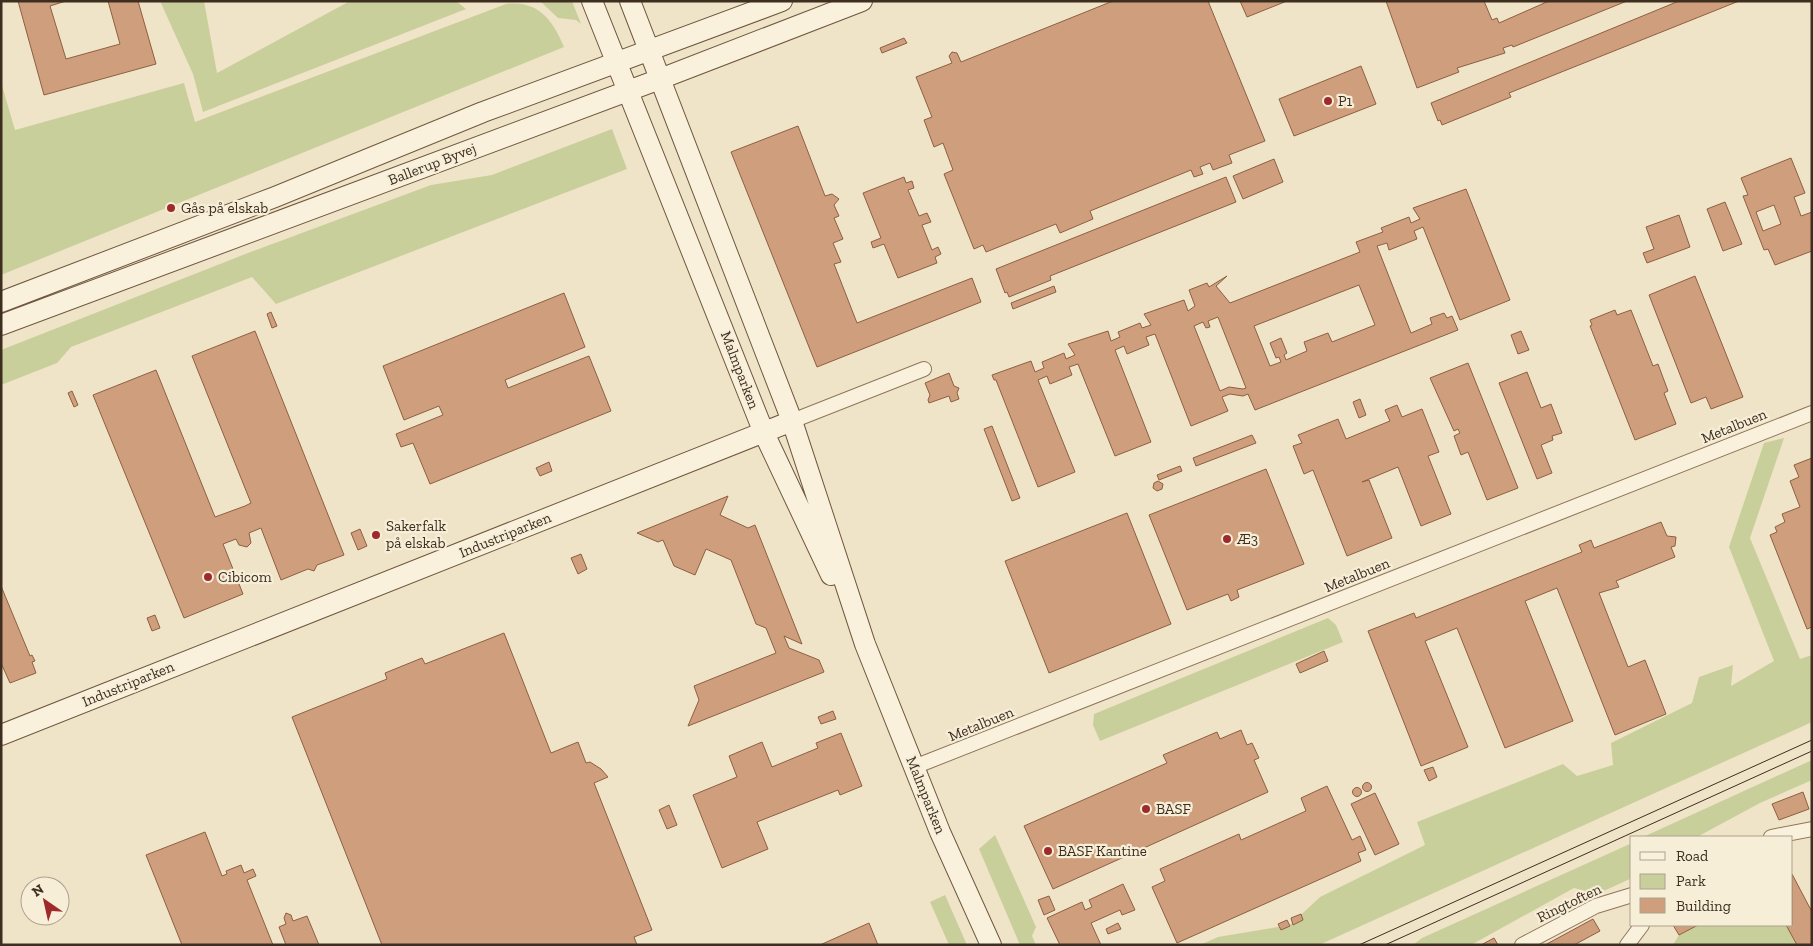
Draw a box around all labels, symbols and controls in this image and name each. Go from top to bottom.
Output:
place label: P1 [1338,92,1353,110]
marker: P1 [1322,95,1334,107]
street label: Ballerup Byvej [386,139,478,189]
place label: Gås på elskab [181,199,268,217]
marker: Gås på elskab [165,202,177,214]
street label: Malmparken [717,328,763,412]
street label: Metalbuen [1699,405,1770,447]
street label: Industriparken [456,508,554,562]
place label: Sakerfalk på elskab [386,517,446,552]
marker: Sakerfalk på elskab [370,529,382,541]
place label: Æ3 [1236,530,1258,548]
marker: Æ3 [1221,533,1233,545]
street label: Metalbuen [1322,554,1393,596]
place label: Cibicom [218,568,272,586]
marker: Cibicom [202,571,214,583]
street label: Industriparken [79,657,177,711]
street label: Metalbuen [946,703,1017,745]
street label: Malmparken [902,754,950,837]
place label: BASF [1156,800,1191,818]
marker: BASF [1140,803,1152,815]
legend [1630,836,1793,926]
place label: BASF Kantine [1058,842,1147,860]
marker: BASF Kantine [1042,845,1054,857]
text: Road [1676,847,1709,865]
text: Park [1676,872,1706,890]
north arrow [20,876,70,926]
street label: Ringtoften [1534,879,1605,926]
text: N [29,880,47,901]
text: Building [1676,897,1731,915]

